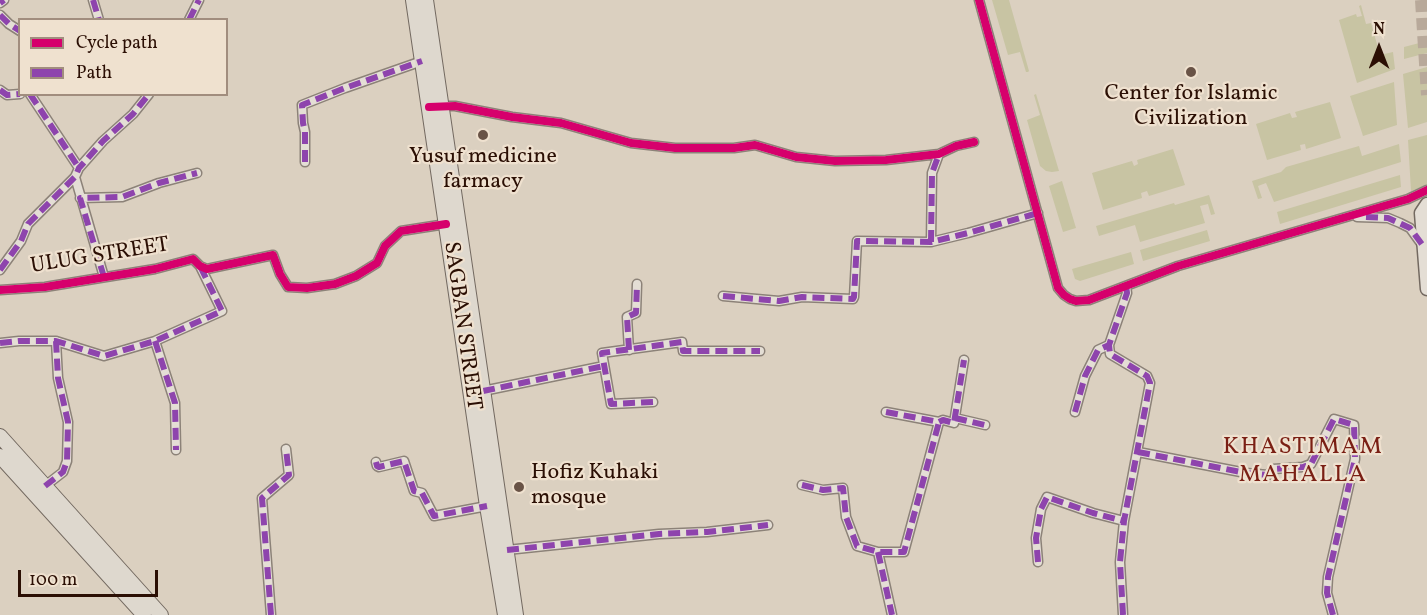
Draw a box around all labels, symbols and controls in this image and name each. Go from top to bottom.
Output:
legend [18,18,228,96]
north arrow [1349,18,1409,78]
text: N [1373,19,1385,41]
text: Cycle path [76,31,158,56]
text: Path [76,61,112,86]
marker: Center for Islamic Civilization [1184,65,1198,79]
place label: Center for Islamic Civilization [1105,82,1277,134]
marker: Yusuf medicine farmacy [476,128,490,142]
place label: Yusuf medicine farmacy [409,145,557,196]
street label: ULUG STREET [29,233,171,281]
street label: SAGBAN STREET [436,240,486,412]
district label: KHASTIMAM MAHALLA [1223,435,1383,491]
place label: Hofiz Kuhaki mosque [531,461,658,512]
marker: Hofiz Kuhaki mosque [512,480,526,494]
scale bar [21,558,160,596]
text: 100 m [29,568,78,593]

